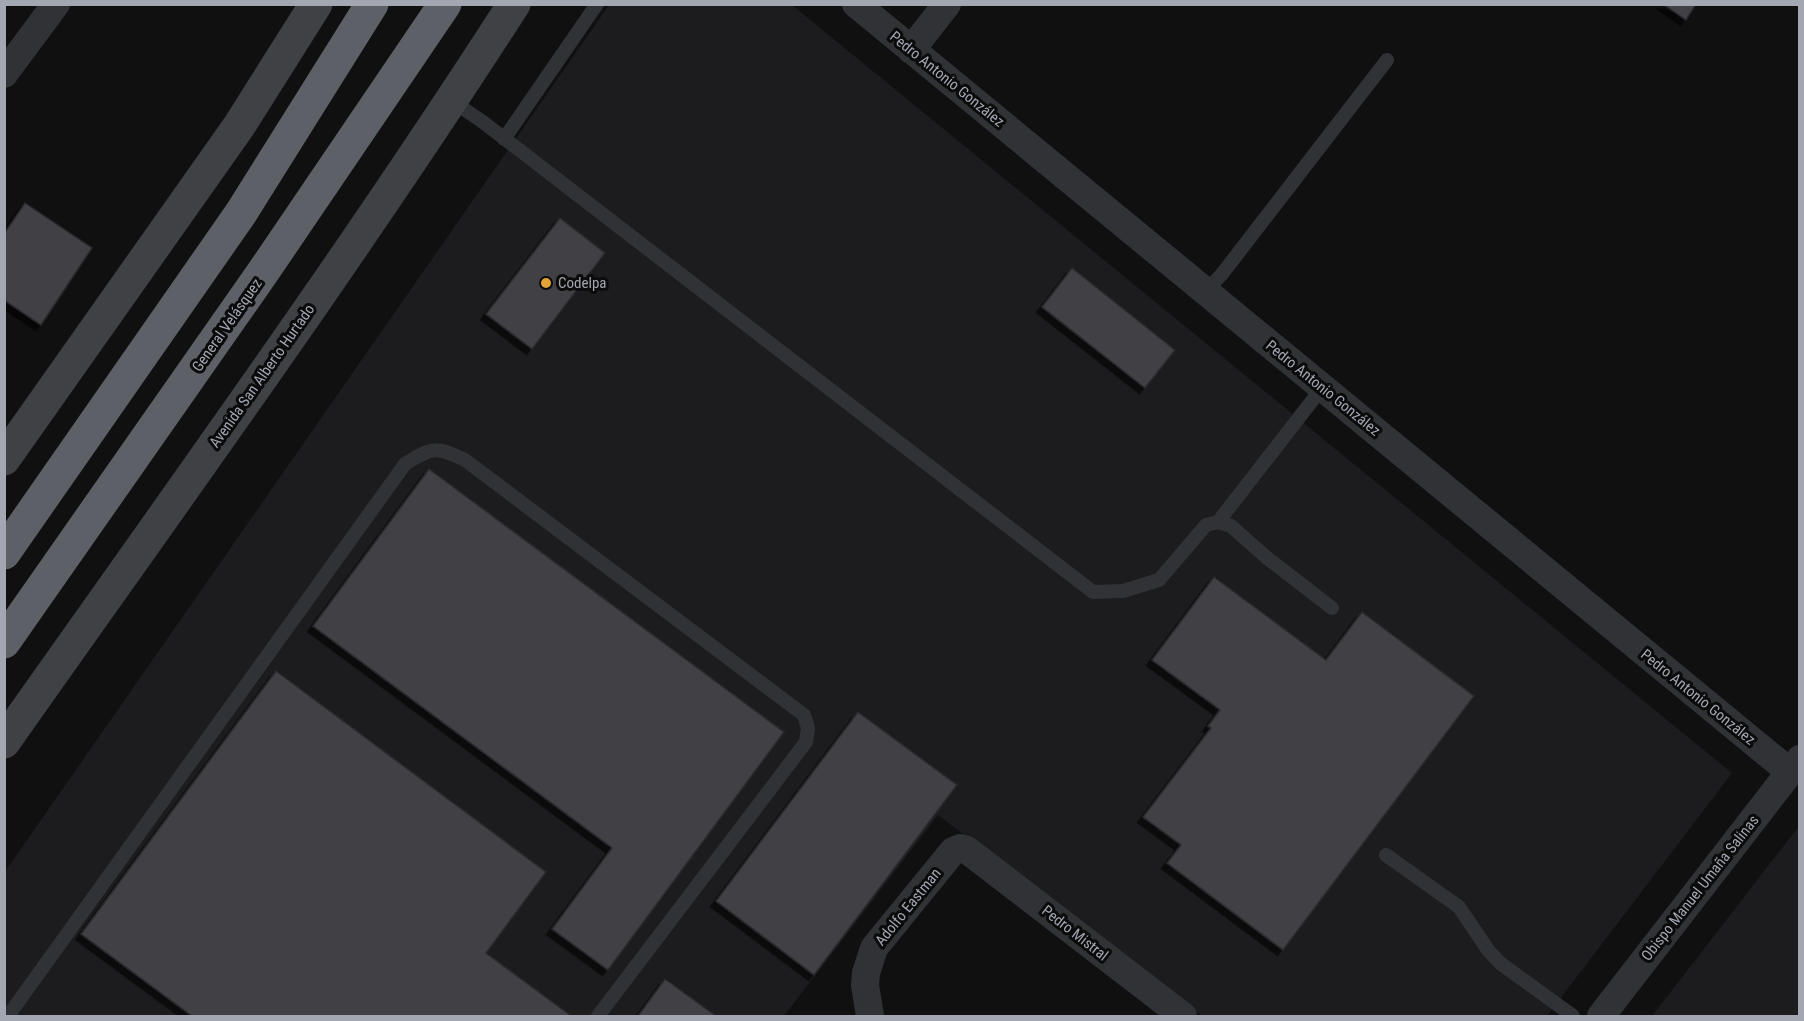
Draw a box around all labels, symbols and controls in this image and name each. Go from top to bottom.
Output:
street label: Pedro Antonio González [886,27,1008,131]
place label: Codelpa [558,274,607,292]
street label: General Velásquez [188,275,266,375]
marker: Codelpa [539,276,553,290]
street label: Avenida San Alberto Hurtado [206,301,318,451]
street label: Pedro Antonio González [1262,336,1384,440]
street label: Pedro Antonio González [1637,645,1759,749]
street label: Obispo Manuel Umaña Salinas [1638,811,1763,964]
street label: Adolfo Eastman [871,865,945,949]
street label: Pedro Mistral [1038,902,1112,964]

